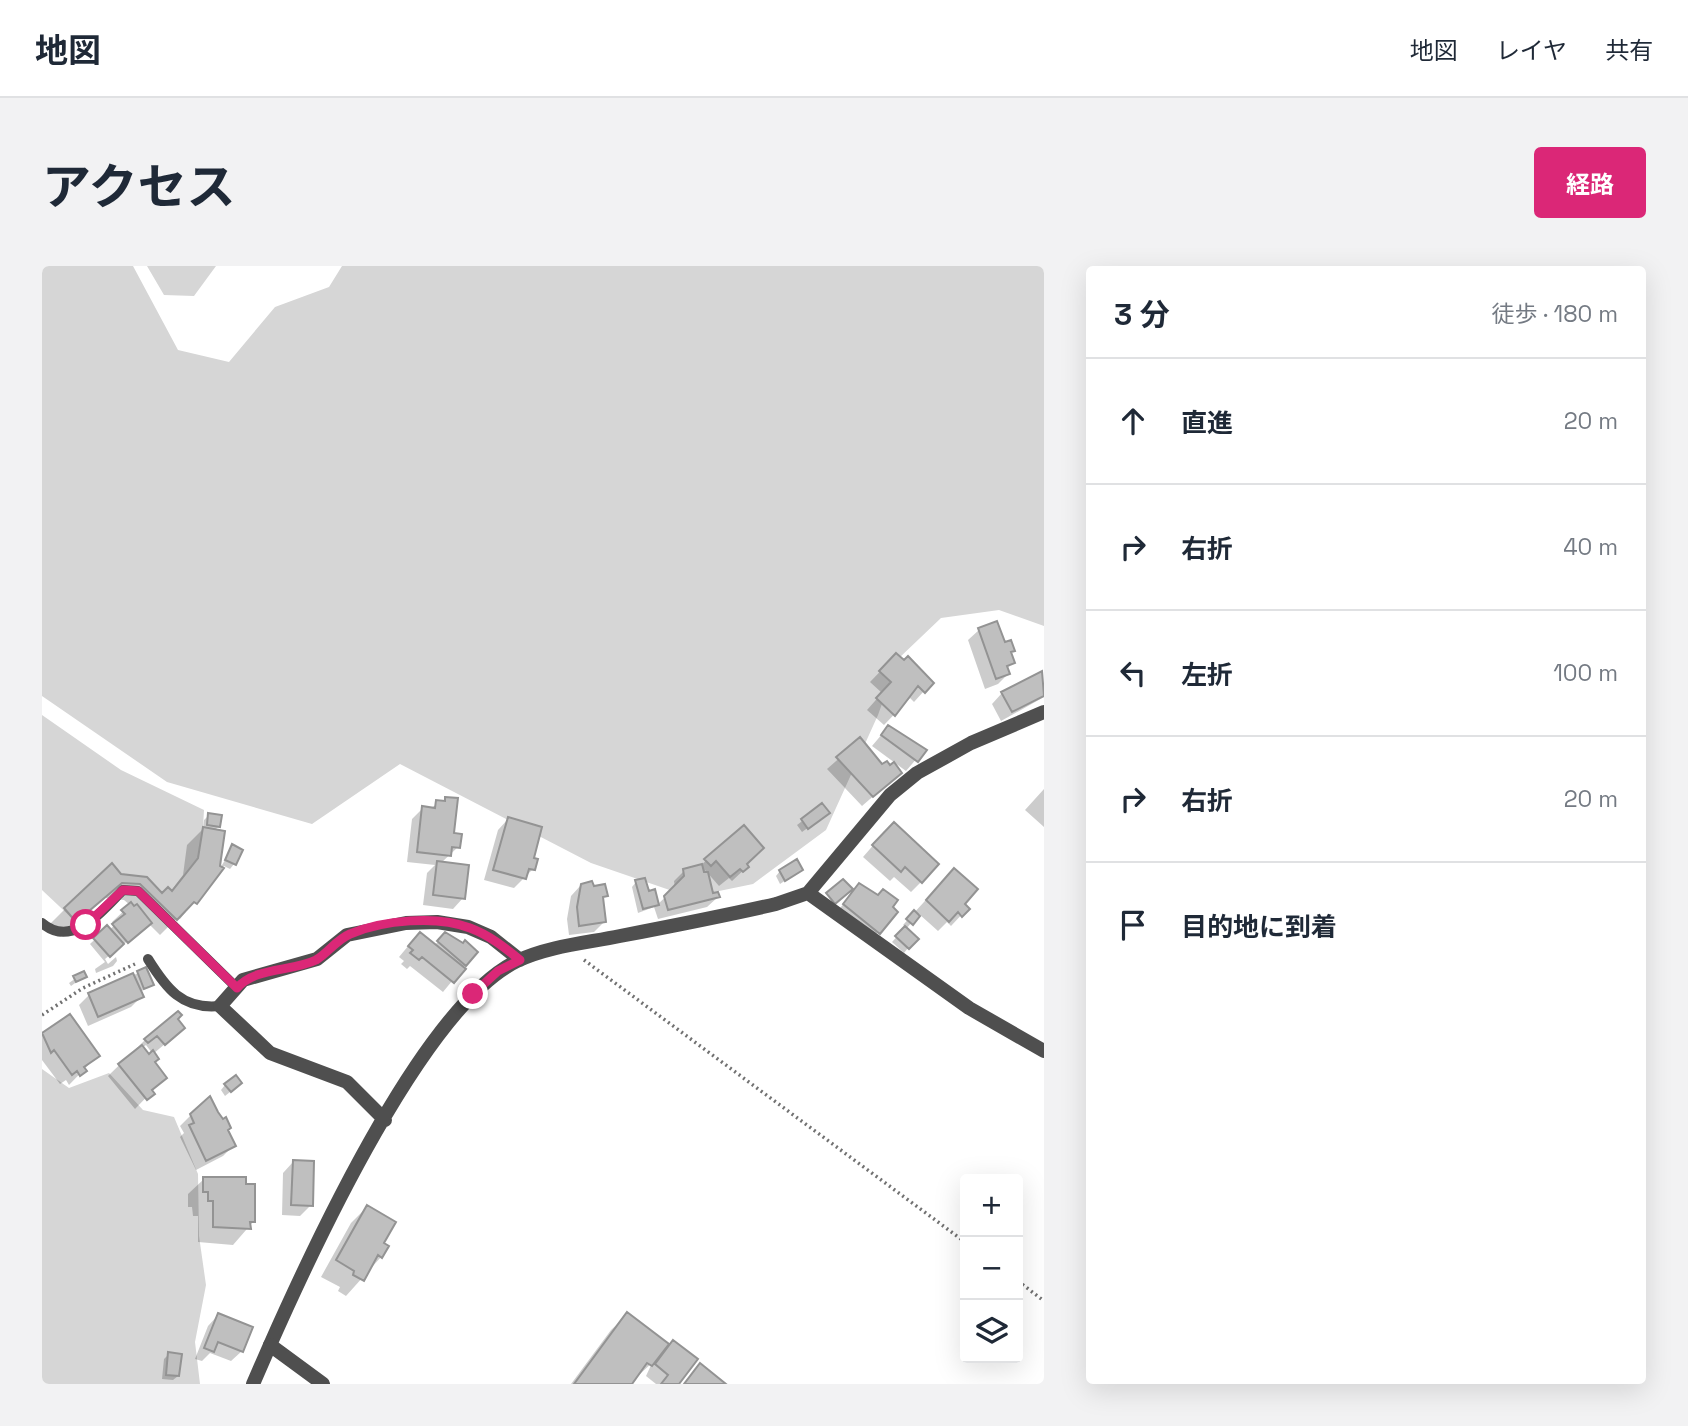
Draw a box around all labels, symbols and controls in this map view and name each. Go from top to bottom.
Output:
text: 地図 [35,30,101,72]
text: 地図 [1410,35,1458,66]
text: レイヤ [1496,35,1567,66]
text: 共有 [1605,35,1653,66]
button: 経路 [1534,147,1646,218]
text: アクセス [42,156,236,218]
text: 3 分 [1114,295,1170,334]
text: 徒歩 · 180 m [1492,299,1618,329]
icon: ahead [1114,402,1152,440]
text: 直進 [1181,406,1233,440]
text: 20 m [1564,406,1618,436]
icon: right [1114,528,1152,566]
text: 右折 [1181,532,1233,566]
text: 40 m [1563,532,1618,562]
icon: left [1114,654,1152,692]
text: 左折 [1181,658,1233,692]
text: 100 m [1553,658,1618,688]
icon: right [1114,780,1152,818]
text: 右折 [1181,784,1233,818]
text: 20 m [1564,784,1618,814]
icon: arrive [1114,906,1152,944]
route start [70,909,101,940]
text: 目的地に到着 [1181,910,1337,944]
route end [457,978,488,1009]
map controls [960,1174,1023,1363]
button: + [960,1174,1023,1237]
button: − [960,1237,1023,1300]
button: layers [960,1300,1023,1363]

